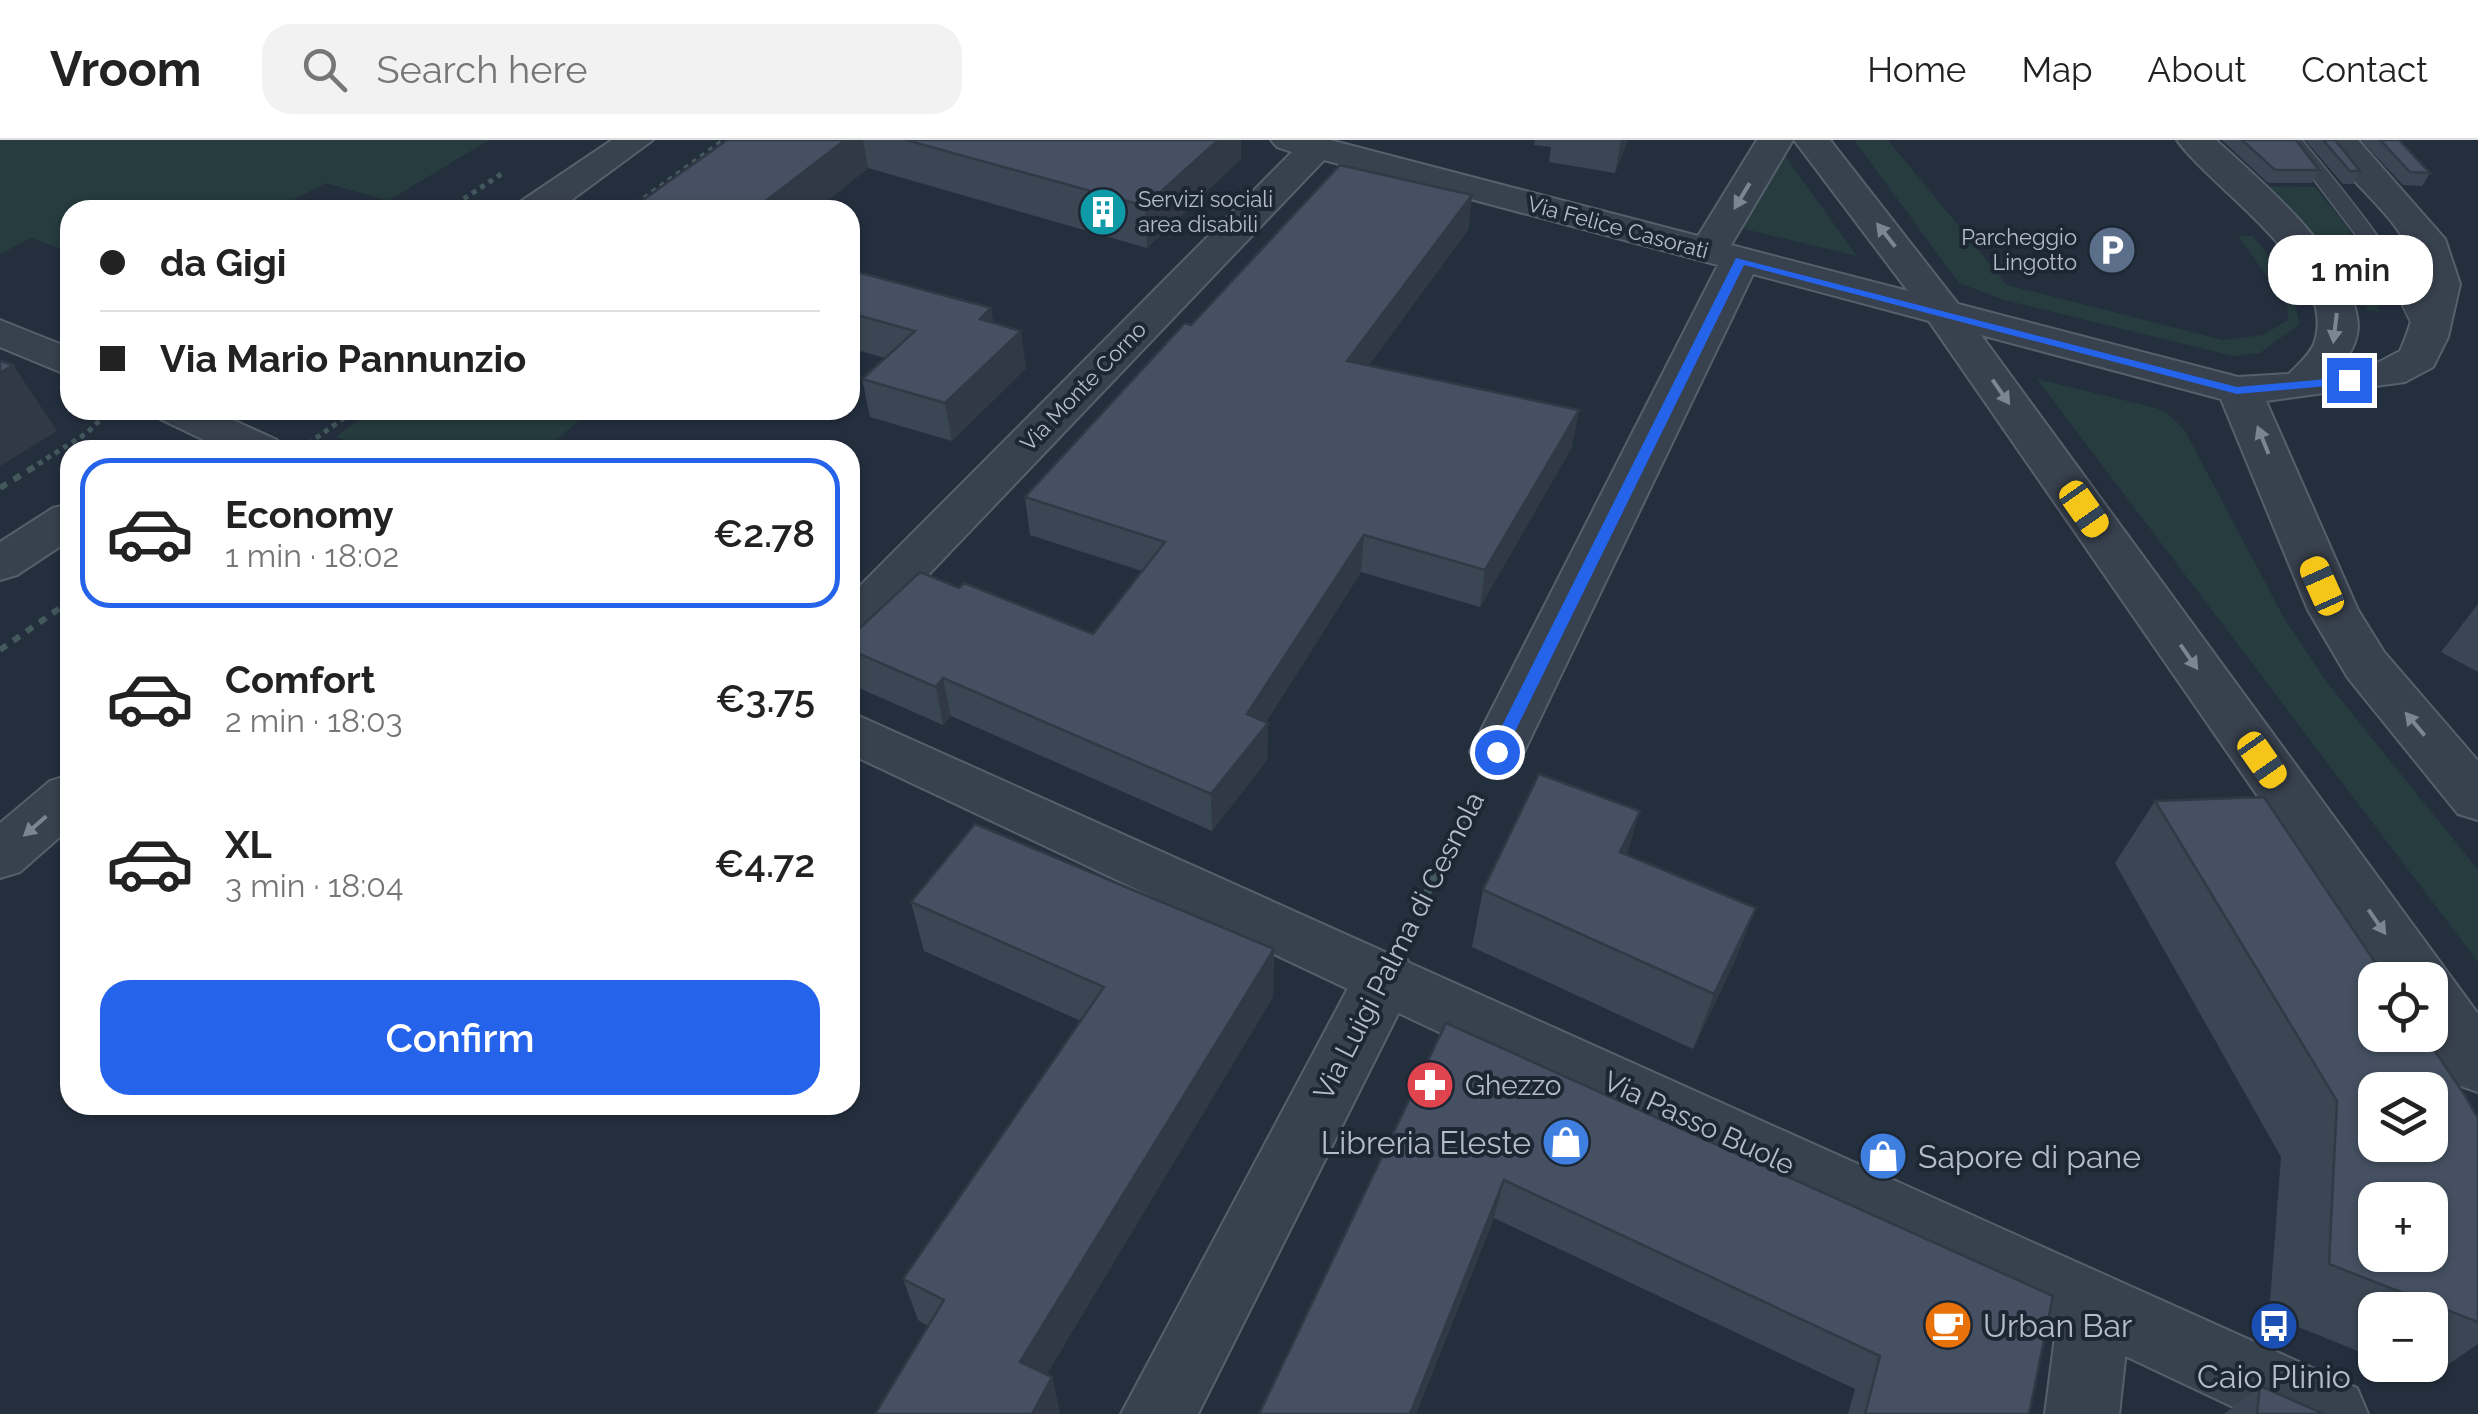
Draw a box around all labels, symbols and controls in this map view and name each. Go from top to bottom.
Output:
search box [262,24,962,114]
text: Vroom [50,41,202,97]
icon: search [297,42,352,97]
text: Search here [377,47,588,92]
text: Home [1867,49,1966,90]
text: Map [2021,49,2093,90]
text: About [2148,49,2246,90]
text: Contact [2301,49,2428,90]
one-way arrow [1734,182,1751,210]
building icon: Servizi sociali area disabili [1077,186,1129,238]
place label: Servizi sociali area disabili [1138,186,1273,237]
street label: Via Felice Casorati [1525,190,1711,264]
one-way arrow [1876,222,1896,248]
place label: Parcheggio Lingotto [1961,224,2077,275]
parking icon: Parcheggio Lingotto [2086,224,2138,276]
callout: 1 min [2266,235,2432,305]
text: da Gigi [160,240,286,285]
text: 1 min [2311,251,2390,288]
one-way arrow [2327,313,2343,344]
street label: Via Monte Corno [1015,316,1151,456]
text: Via Mario Pannunzio [160,336,526,381]
route end [2327,358,2372,403]
one-way arrow [1991,379,2010,405]
one-way arrow [2254,425,2270,455]
car [2055,476,2113,542]
icon: car [105,488,195,578]
text: Economy [225,492,394,537]
text: €2.78 [713,511,815,556]
text: 1 min · 18:02 [225,537,399,574]
car [2296,552,2348,620]
one-way arrow [2179,644,2198,670]
icon: car [105,653,195,743]
text: Comfort [225,657,375,702]
text: €3.75 [715,676,815,721]
text: 2 min · 18:03 [225,702,403,739]
one-way arrow [2405,712,2427,737]
car [2233,727,2291,793]
route start [1475,730,1520,775]
street label: Via Luigi Palma di Cesnola [1307,787,1491,1105]
one-way arrow [23,814,48,836]
icon: car [105,818,195,908]
text: XL [225,822,272,867]
text: €4.72 [714,841,815,886]
text: 3 min · 18:04 [225,867,403,904]
one-way arrow [2367,909,2386,935]
map controls [2358,962,2448,1382]
button: locate [2358,962,2448,1052]
button: Confirm [100,980,820,1095]
pharmacy icon: Ghezzo [1404,1059,1456,1111]
street label: Via Passo Buole [1598,1064,1800,1182]
place label: Ghezzo [1465,1069,1562,1102]
button: layers [2358,1072,2448,1162]
shop icon: Libreria Eleste [1540,1116,1592,1168]
place label: Libreria Eleste [1321,1124,1531,1161]
shop icon: Sapore di pane [1857,1130,1909,1182]
place label: Sapore di pane [1918,1138,2141,1175]
button: + [2358,1182,2448,1272]
button: − [2358,1292,2448,1382]
cafe icon: Urban Bar [1922,1299,1974,1351]
bus stop icon: Caio Plinio [2248,1300,2300,1352]
place label: Urban Bar [1983,1307,2132,1344]
place label: Caio Plinio [2197,1358,2351,1395]

